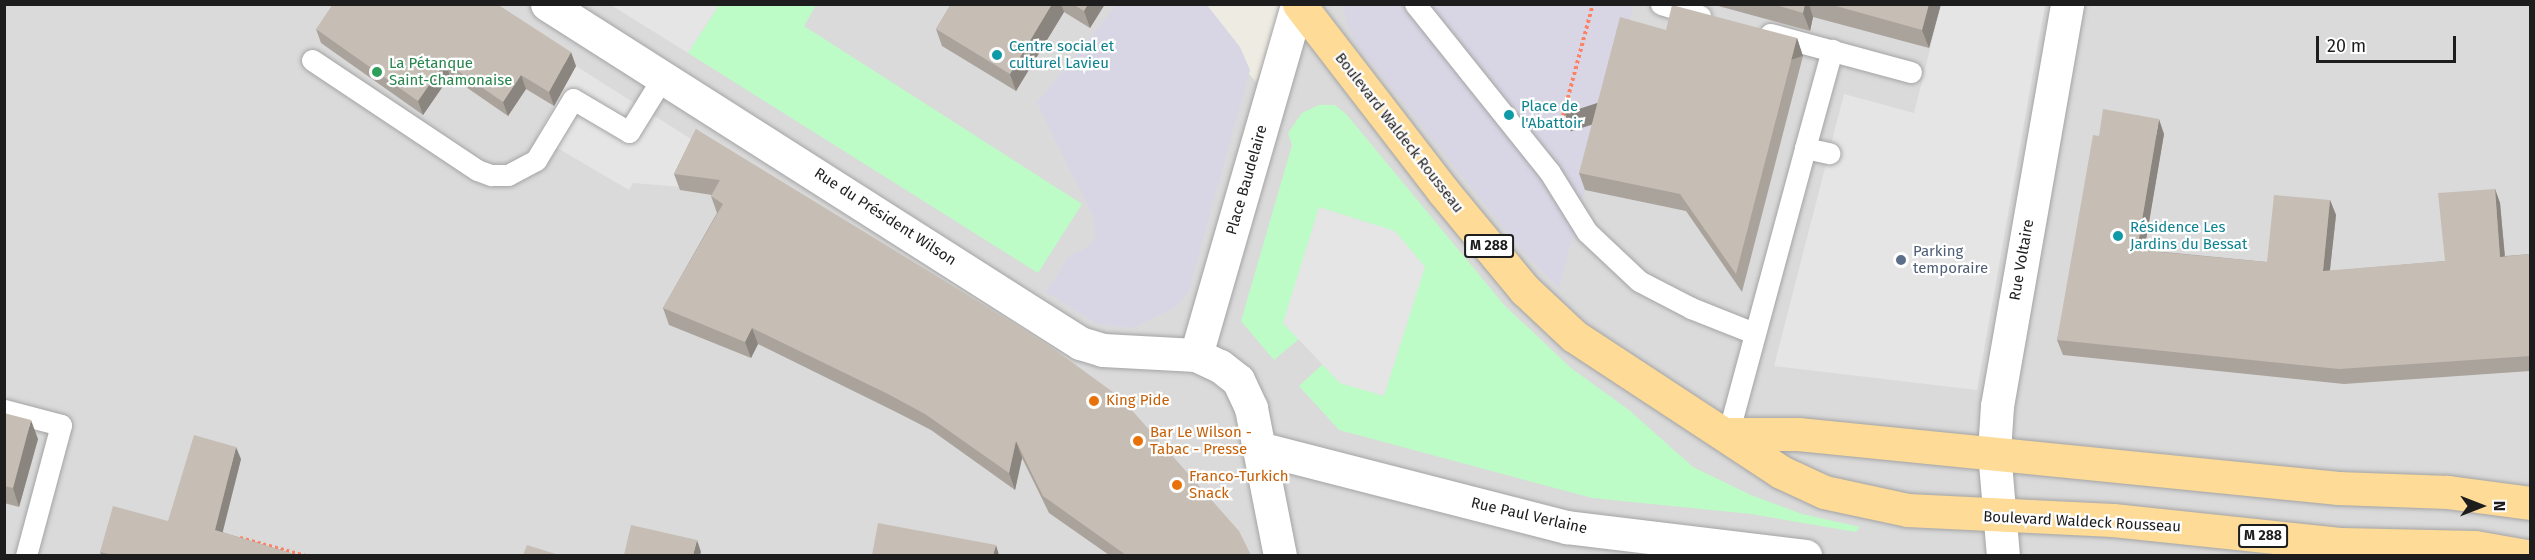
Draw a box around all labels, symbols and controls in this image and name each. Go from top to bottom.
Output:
scale bar [2319,24,2458,62]
text: 20 m [2327,35,2366,57]
place label: Centre social et culturel Lavieu [1009,37,1114,72]
marker: Centre social et culturel Lavieu [990,48,1004,62]
street label: Boulevard Waldeck Rousseau [1331,49,1467,217]
place label: La Pétanque Saint-Chamonaise [389,54,512,89]
marker: La Pétanque Saint-Chamonaise [370,65,384,79]
place label: Place de l'Abattoir [1521,97,1583,132]
marker: Place de l'Abattoir [1502,108,1516,122]
street label: Place Baudelaire [1223,123,1271,237]
street label: Rue du Président Wilson [811,164,959,270]
street label: Rue Voltaire [2006,218,2038,302]
place label: Résidence Les Jardins du Bessat [2130,218,2247,253]
marker: Résidence Les Jardins du Bessat [2111,229,2125,243]
road number: M 288 [1464,235,1514,257]
place label: Parking temporaire [1913,242,1988,277]
marker: Parking temporaire [1894,253,1908,267]
place label: King Pide [1106,392,1170,410]
marker: King Pide [1087,394,1101,408]
place label: Bar Le Wilson - Tabac - Presse [1150,423,1252,458]
marker: Bar Le Wilson - Tabac - Presse [1131,434,1145,448]
place label: Franco-Turkich Snack [1189,467,1289,502]
north arrow [2451,476,2511,536]
marker: Franco-Turkich Snack [1170,478,1184,492]
street label: Rue Paul Verlaine [1469,494,1589,538]
text: N [2490,501,2509,511]
street label: Boulevard Waldeck Rousseau [1983,508,2181,536]
road number: M 288 [2238,525,2288,547]

